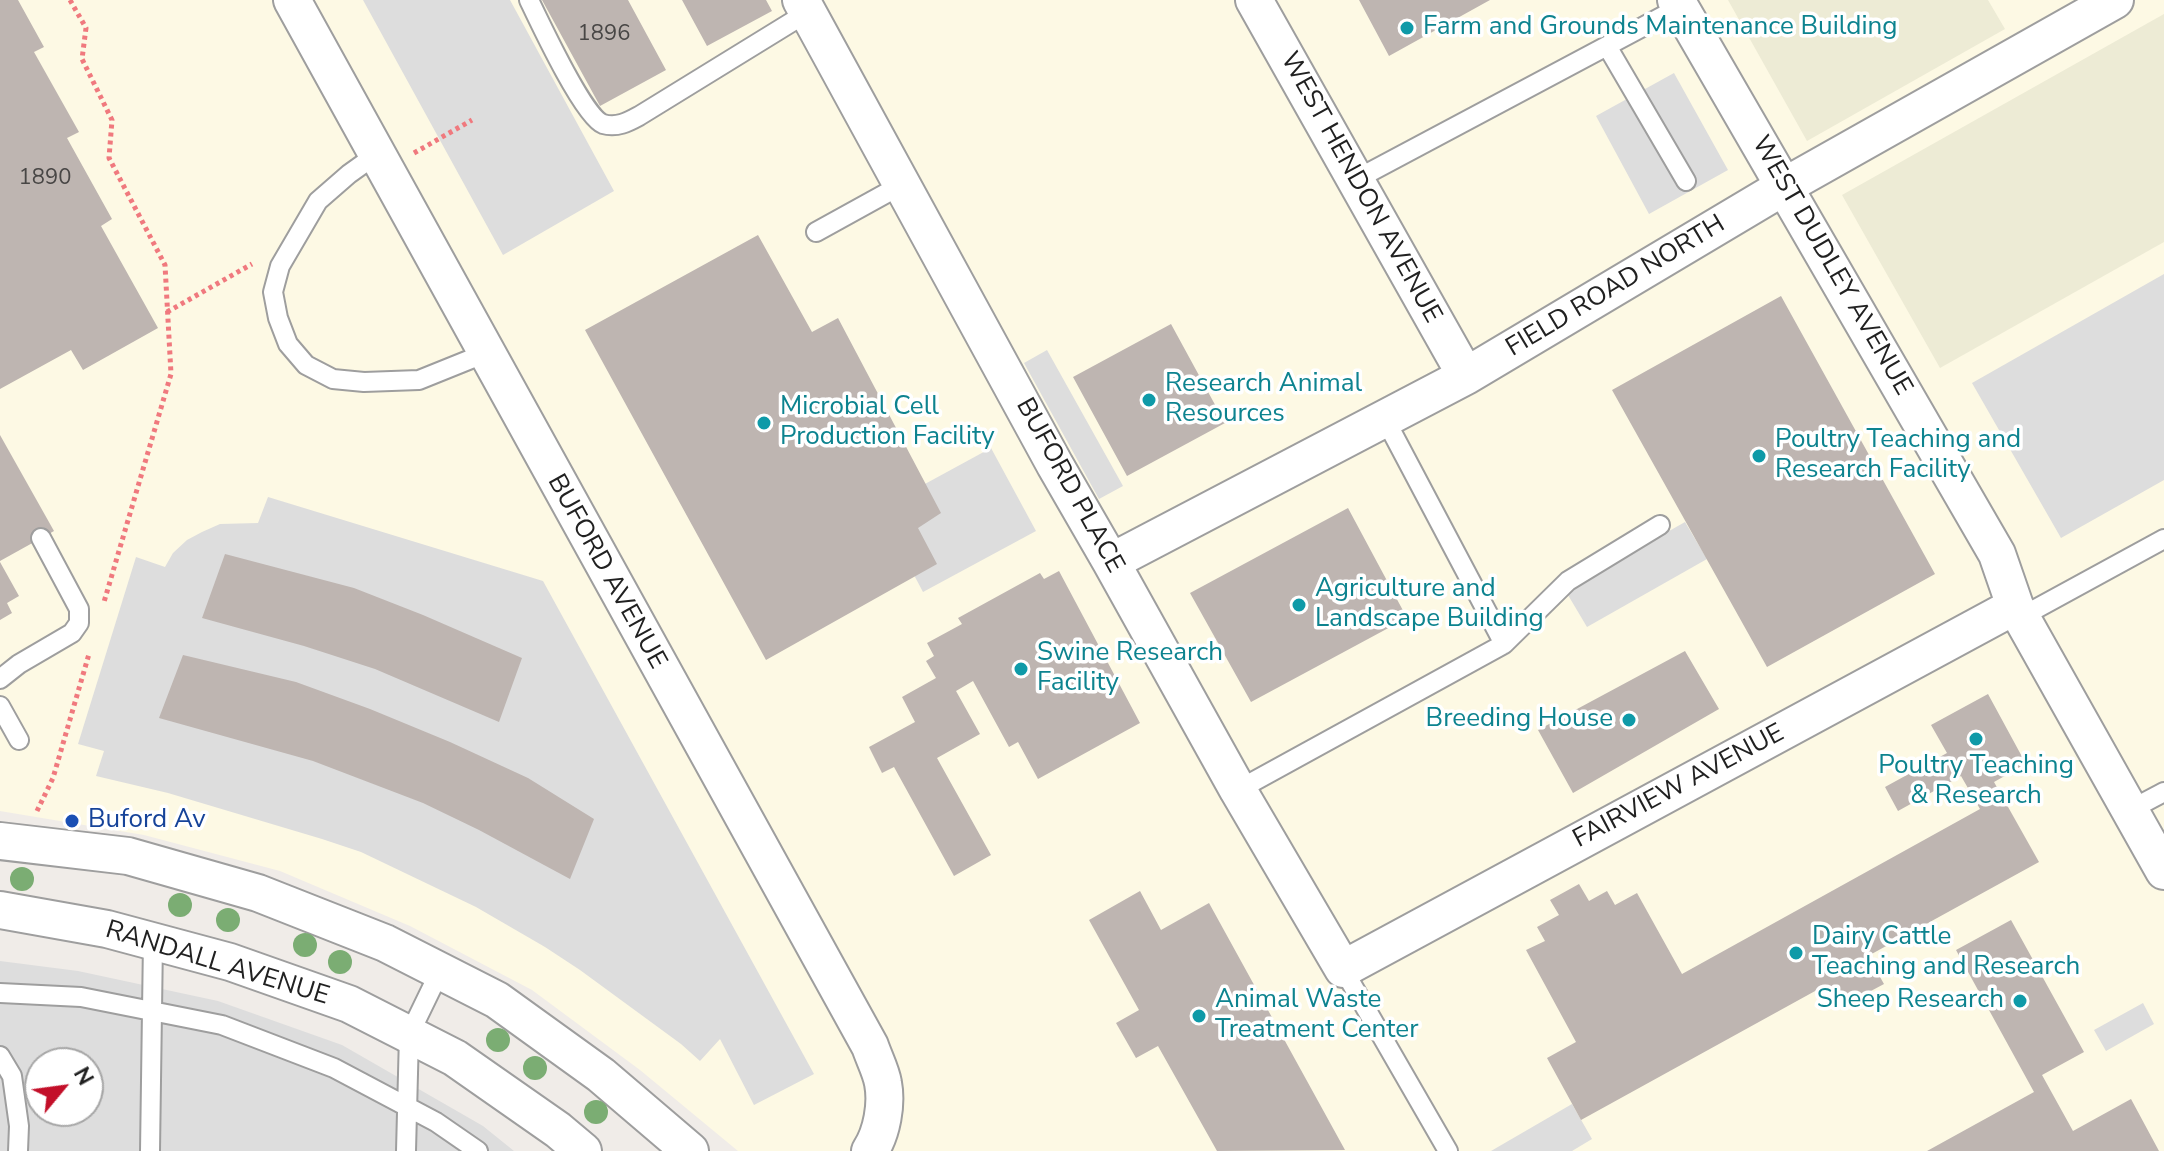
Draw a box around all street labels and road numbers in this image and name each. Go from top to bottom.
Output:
street label: WEST HENDON AVENUE [1272,47,1448,329]
street label: WEST DUDLEY AVENUE [1744,131,1918,401]
street label: FIELD ROAD NORTH [1501,209,1731,365]
street label: BUFORD PLACE [1008,393,1130,579]
street label: BUFORD AVENUE [540,469,672,675]
street label: FAIRVIEW AVENUE [1568,718,1790,856]
street label: RANDALL AVENUE [101,915,333,1013]

